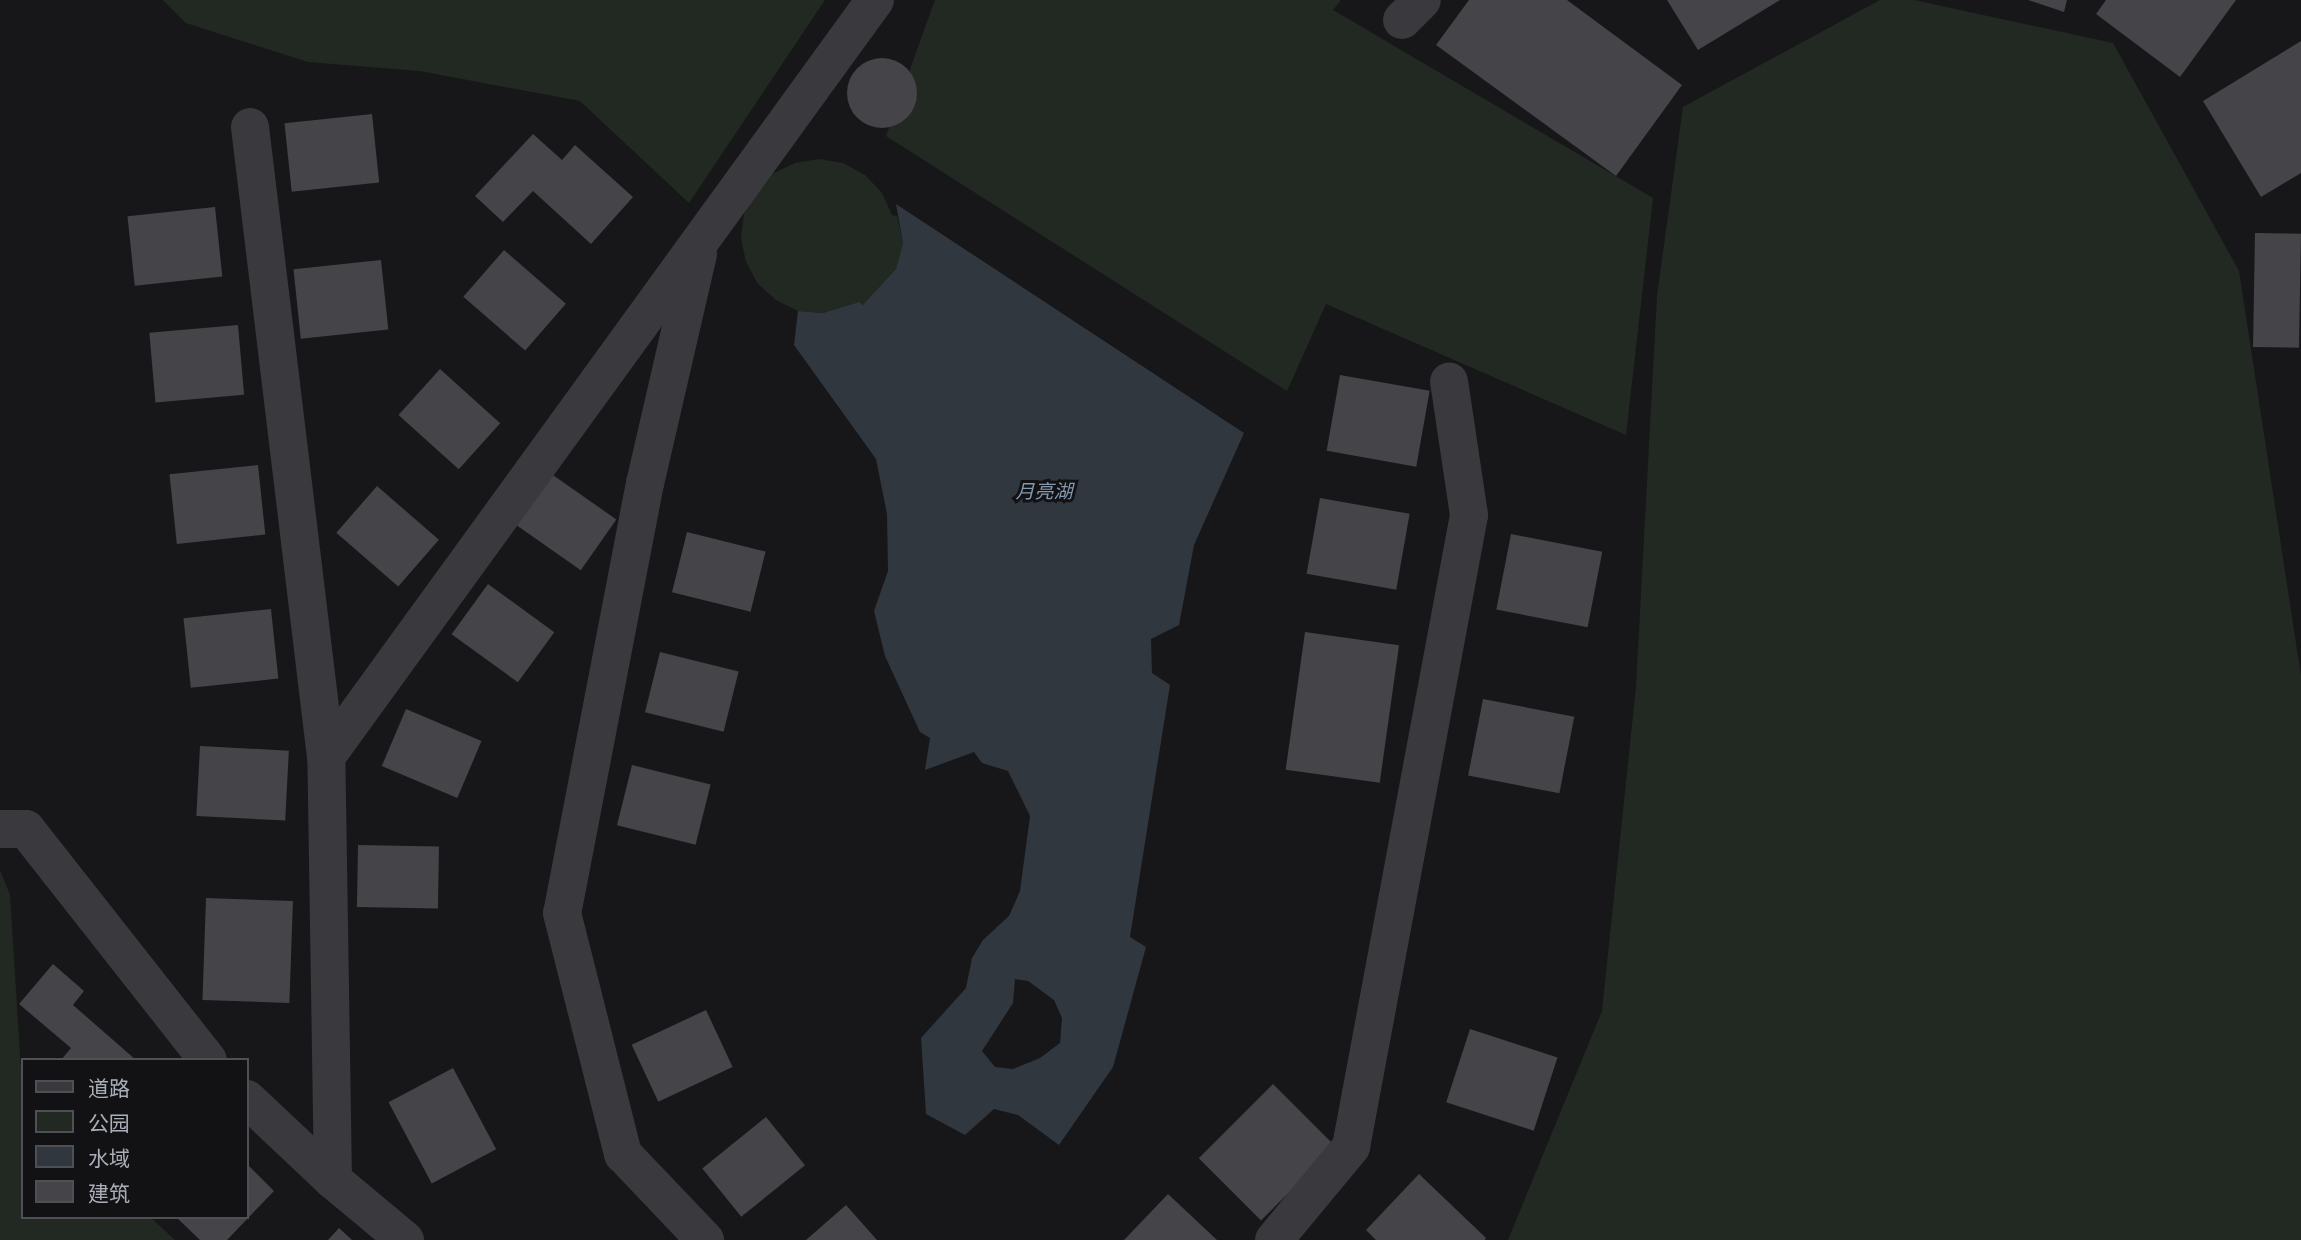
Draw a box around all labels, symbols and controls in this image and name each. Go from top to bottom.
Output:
water label: 月亮湖 [1016,481,1072,503]
legend [21,1058,248,1219]
text: 道路 [88,1075,130,1101]
text: 公园 [88,1110,130,1136]
text: 水域 [88,1145,130,1171]
text: 建筑 [88,1180,130,1206]

